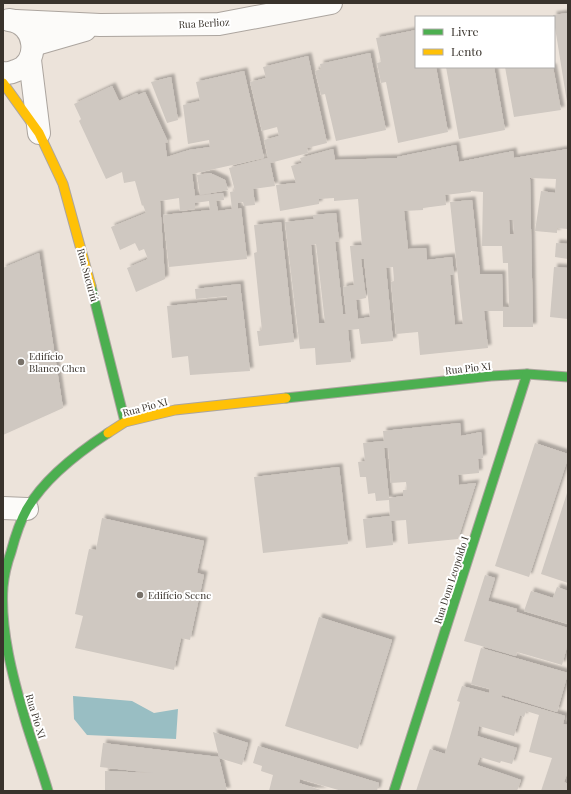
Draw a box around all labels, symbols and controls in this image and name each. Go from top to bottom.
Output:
street label: Rua Berlioz [178,15,230,31]
legend [415,16,555,68]
text: Livre [451,23,479,39]
text: Lento [451,43,483,59]
street label: Rua Sucuriú [74,247,102,303]
place label: Edifício Blanco Chen [29,349,86,375]
marker: Edifício Blanco Chen [16,357,26,367]
street label: Rua Pio XI [444,359,492,377]
street label: Rua Pio XI [121,394,169,420]
street label: Rua Dom Leopoldo I [430,534,472,626]
place label: Edifício Scene [148,588,211,602]
marker: Edifício Scene [135,590,145,600]
street label: Rua Pio XI [23,692,49,740]

